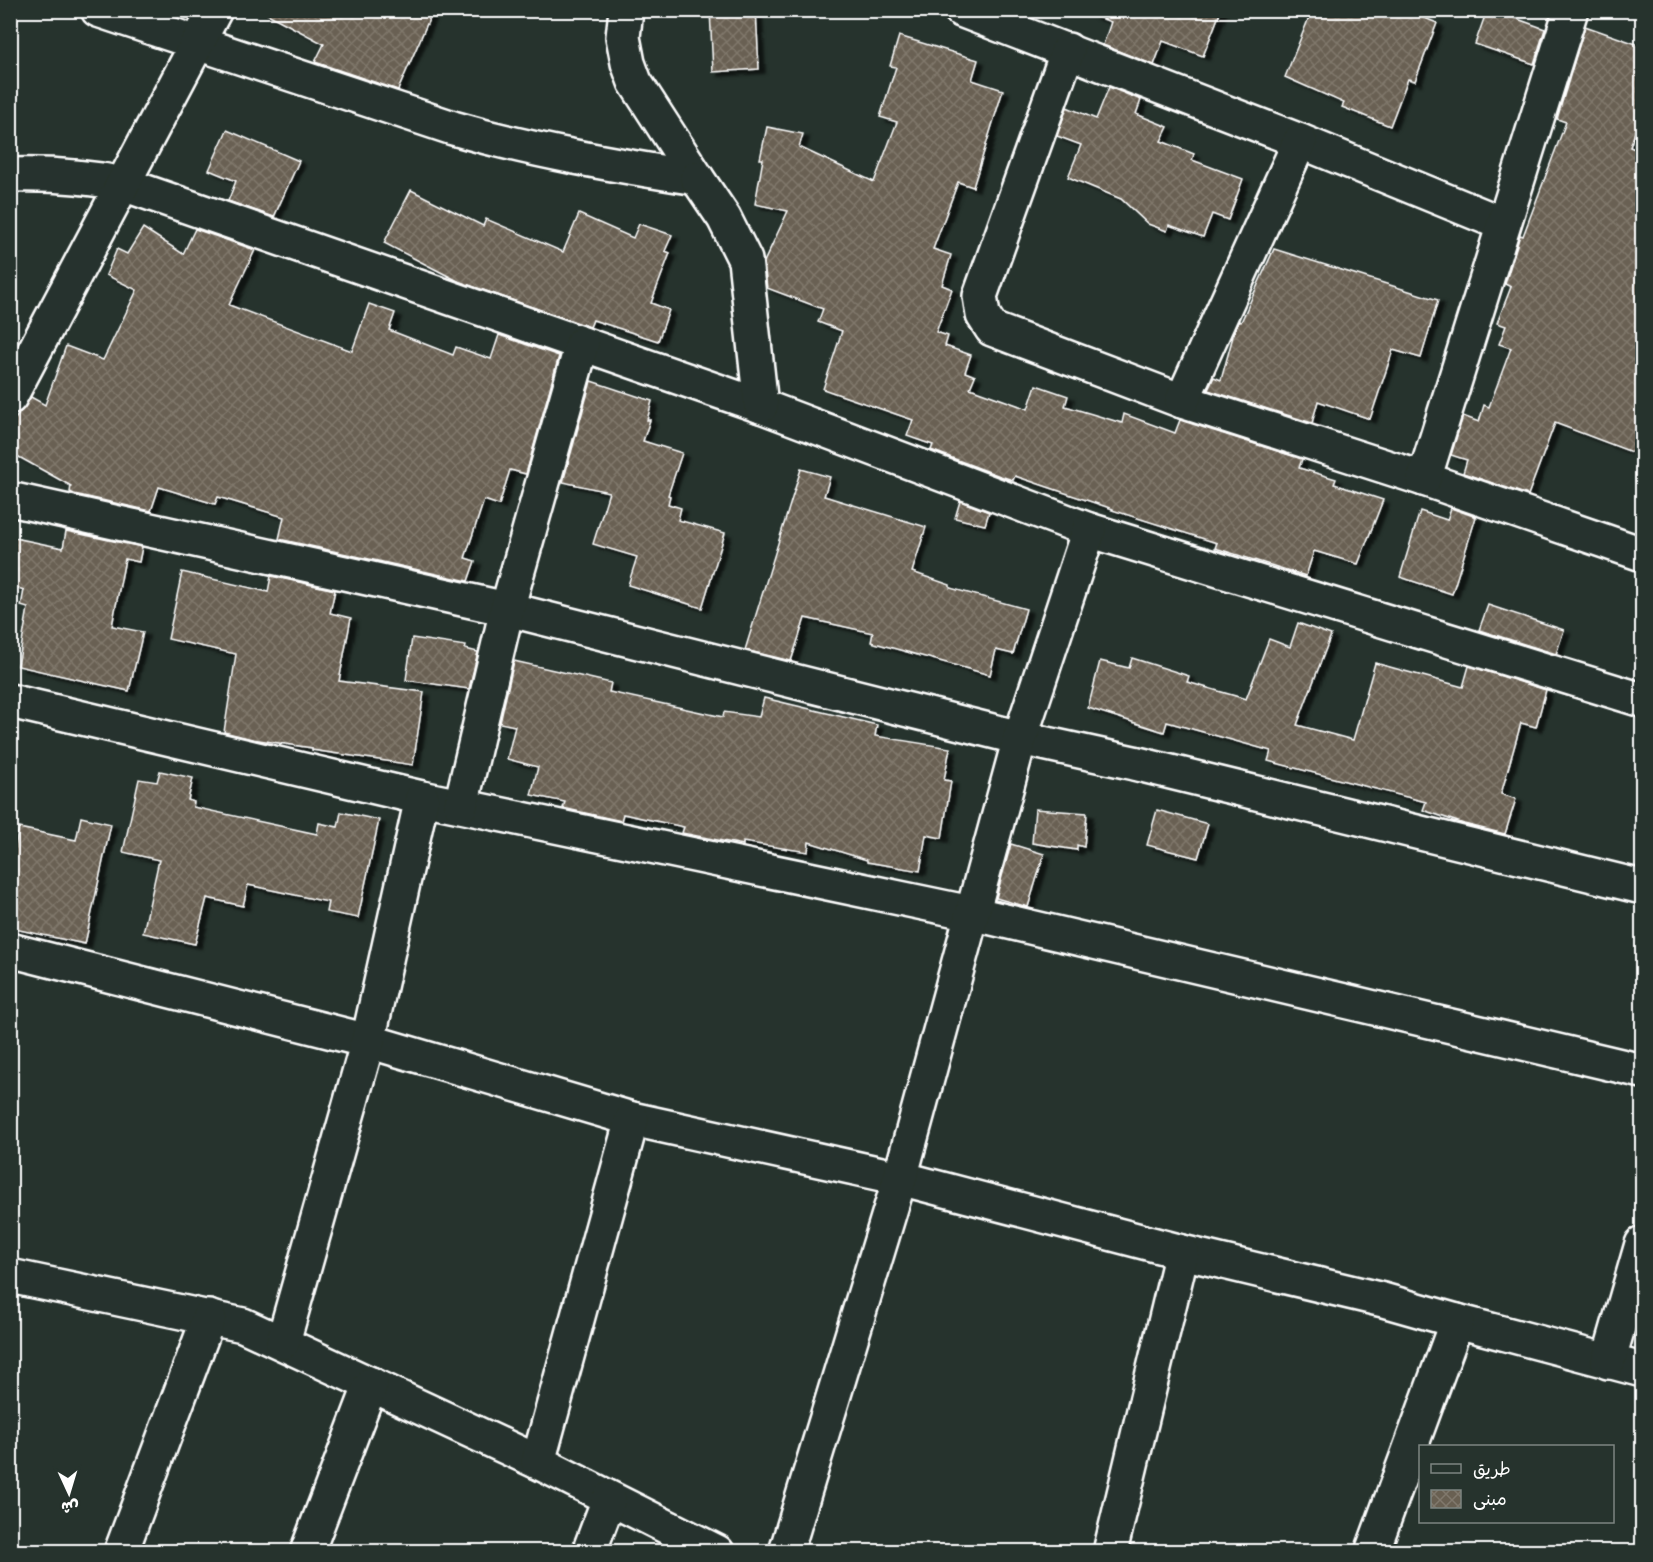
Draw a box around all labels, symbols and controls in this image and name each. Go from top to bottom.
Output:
legend [1419,1445,1614,1523]
text: طريق [1473,1459,1511,1484]
north arrow [39,1463,99,1523]
text: مبنى [1473,1489,1507,1514]
text: ش [60,1493,79,1518]

